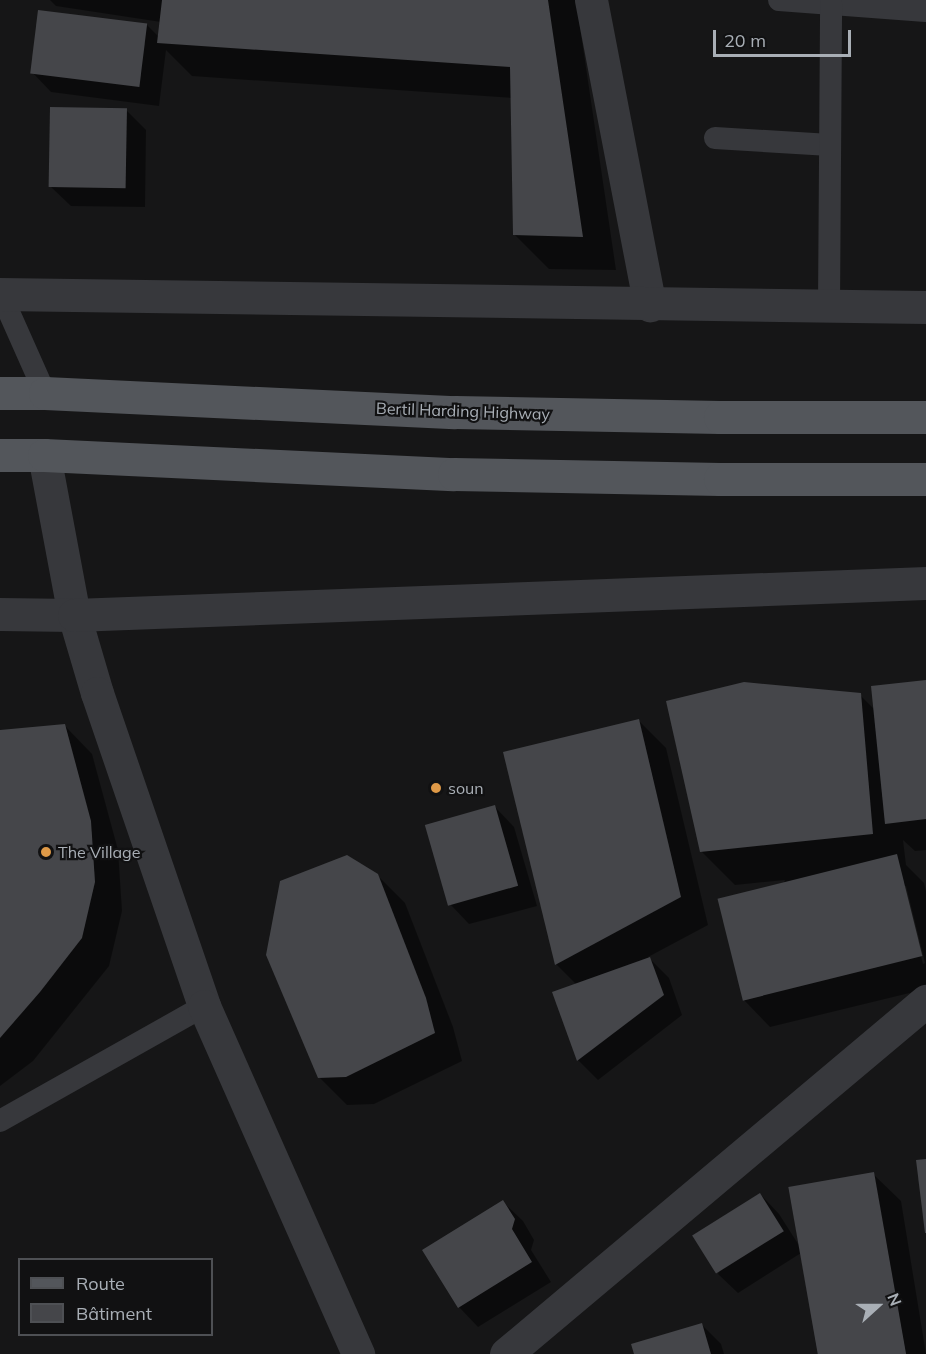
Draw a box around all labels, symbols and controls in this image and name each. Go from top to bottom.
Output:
scale bar [716,18,854,56]
text: 20 m [724,29,766,52]
street label: Bertil Harding Highway [376,398,550,424]
place label: soun [448,778,484,798]
marker: soun [429,781,443,795]
place label: The Village [58,842,140,862]
marker: The Village [39,845,53,859]
legend [18,1258,213,1336]
text: Route [76,1272,125,1295]
north arrow [848,1276,908,1336]
text: N [883,1290,906,1309]
text: Bâtiment [76,1302,152,1325]

